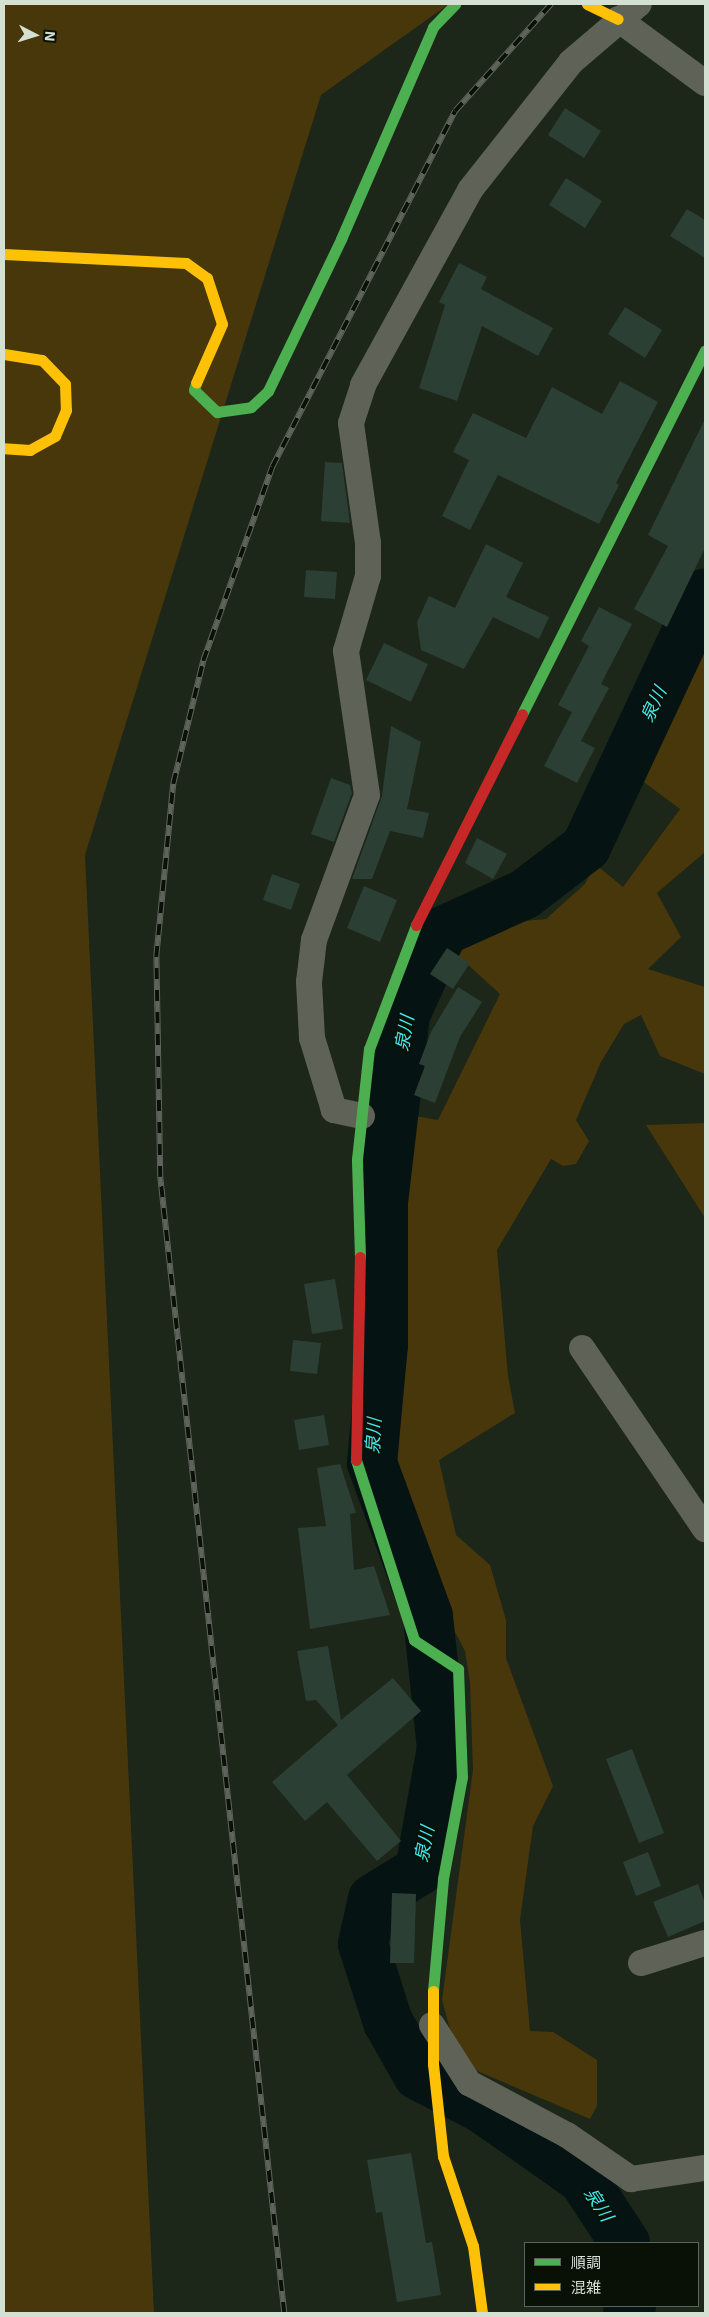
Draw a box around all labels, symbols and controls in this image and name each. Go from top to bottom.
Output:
north arrow [10,10,60,60]
text: N [42,31,59,42]
water label: 泉川 [636,683,670,725]
water label: 泉川 [390,1013,418,1053]
water label: 泉川 [361,1417,385,1455]
water label: 泉川 [410,1824,438,1864]
water label: 泉川 [580,2183,618,2225]
legend [524,2242,699,2307]
text: 順調 [571,2253,601,2271]
text: 混雑 [571,2278,601,2296]

